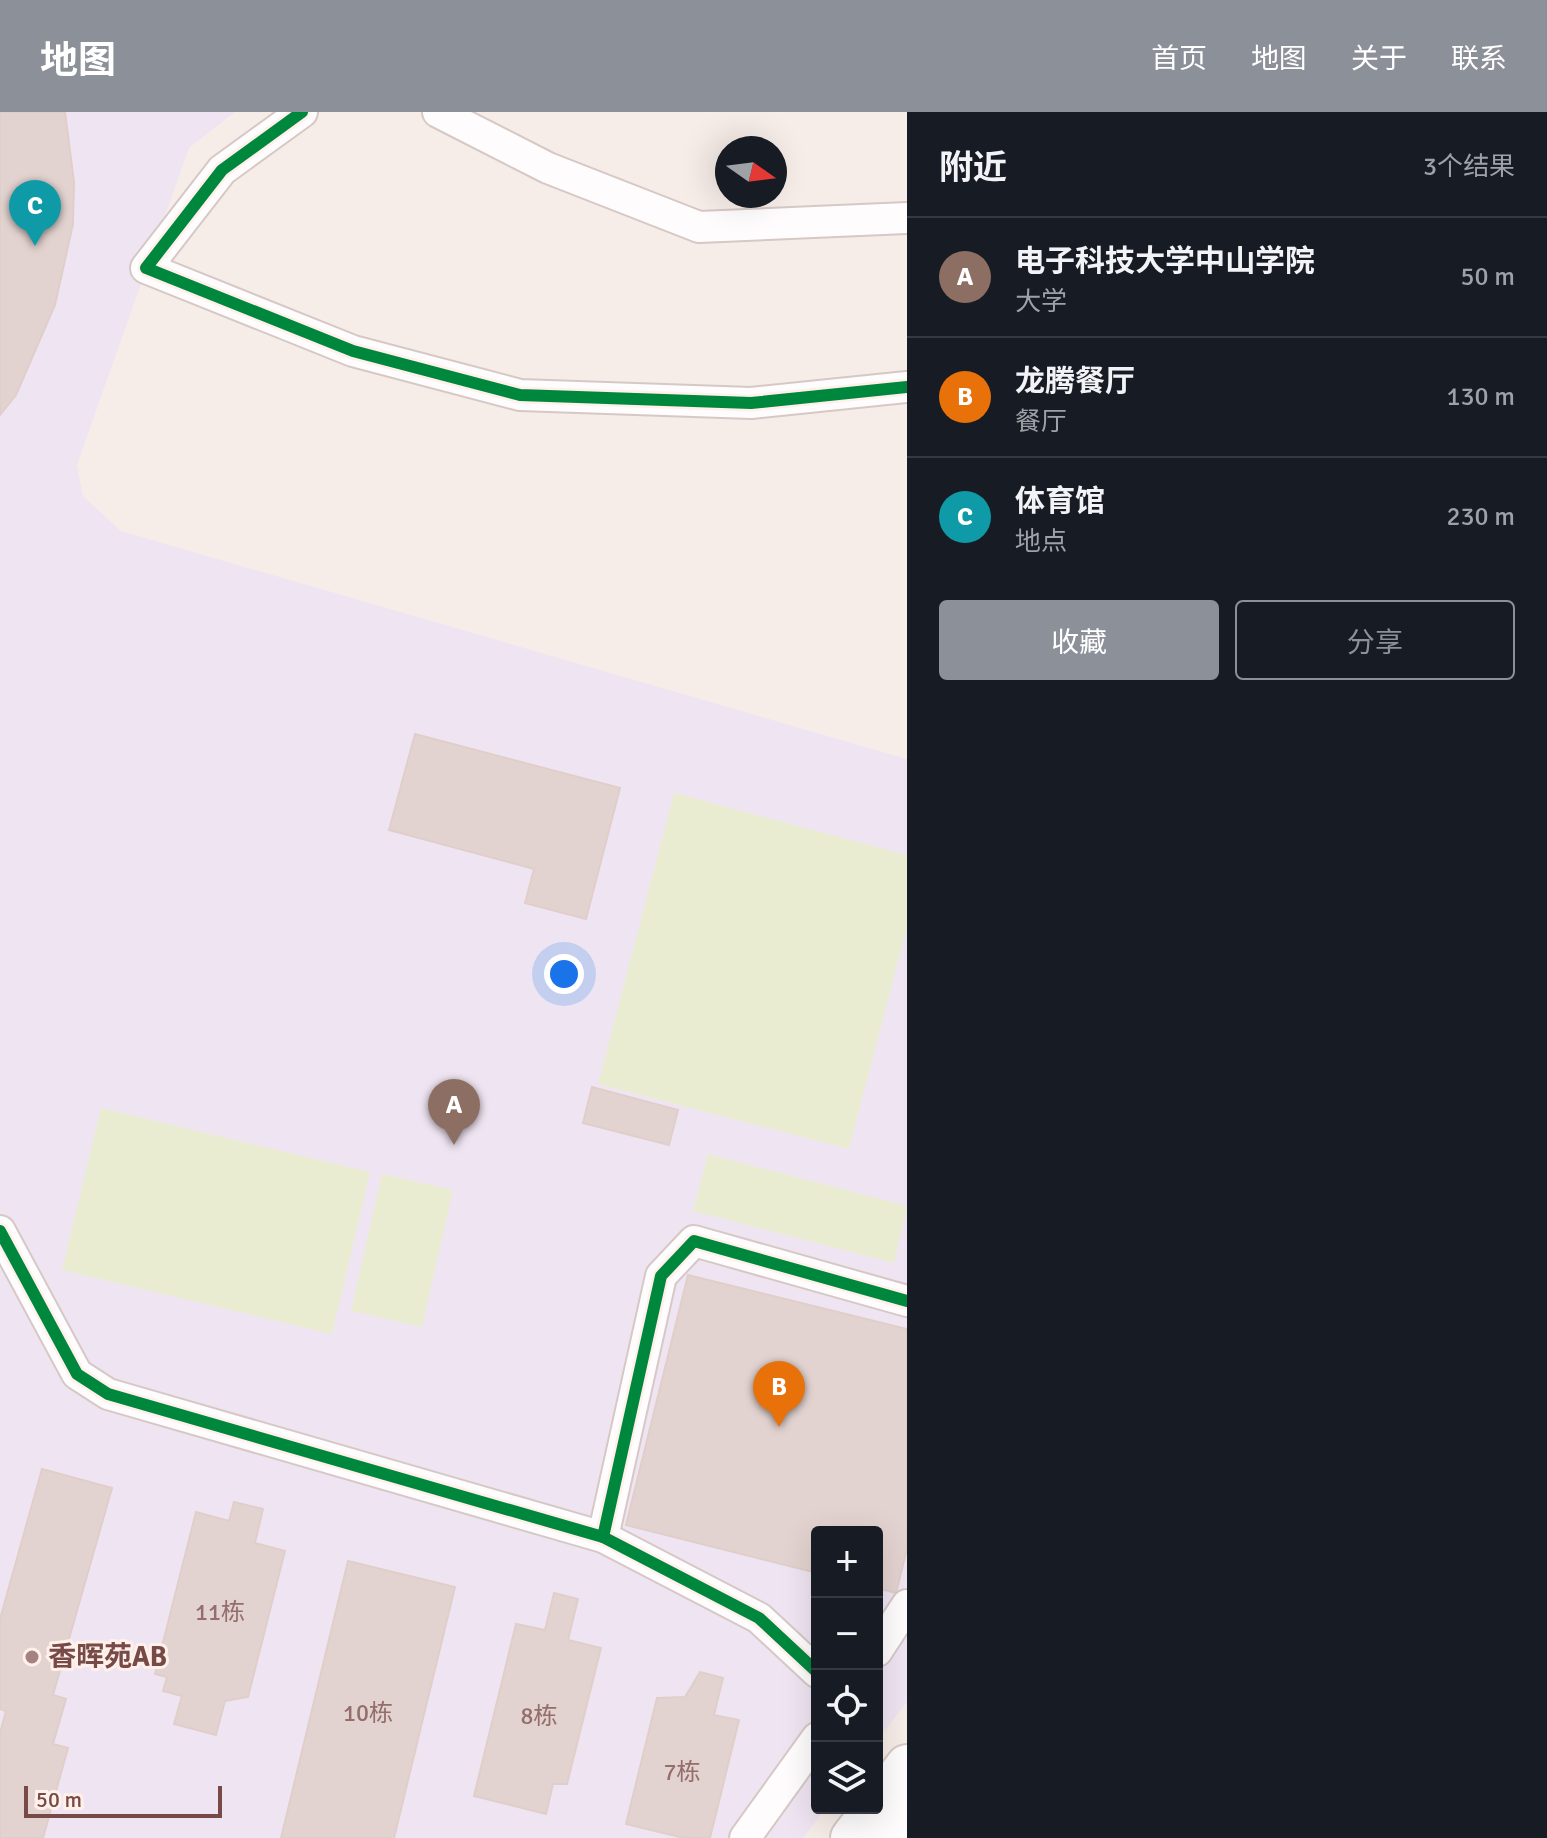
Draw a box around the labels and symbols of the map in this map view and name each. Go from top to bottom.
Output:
north arrow [715,136,787,208]
pin: C [9,180,61,246]
your location [544,954,584,994]
pin: A [428,1079,480,1145]
pin: B [753,1361,805,1427]
house number: 11栋 [195,1597,245,1627]
place label: 香晖苑AB [48,1640,167,1674]
marker: 香晖苑AB [23,1648,41,1666]
house number: 10栋 [343,1698,393,1728]
house number: 8栋 [521,1701,557,1731]
house number: 7栋 [664,1757,700,1787]
scale bar [24,1782,222,1818]

